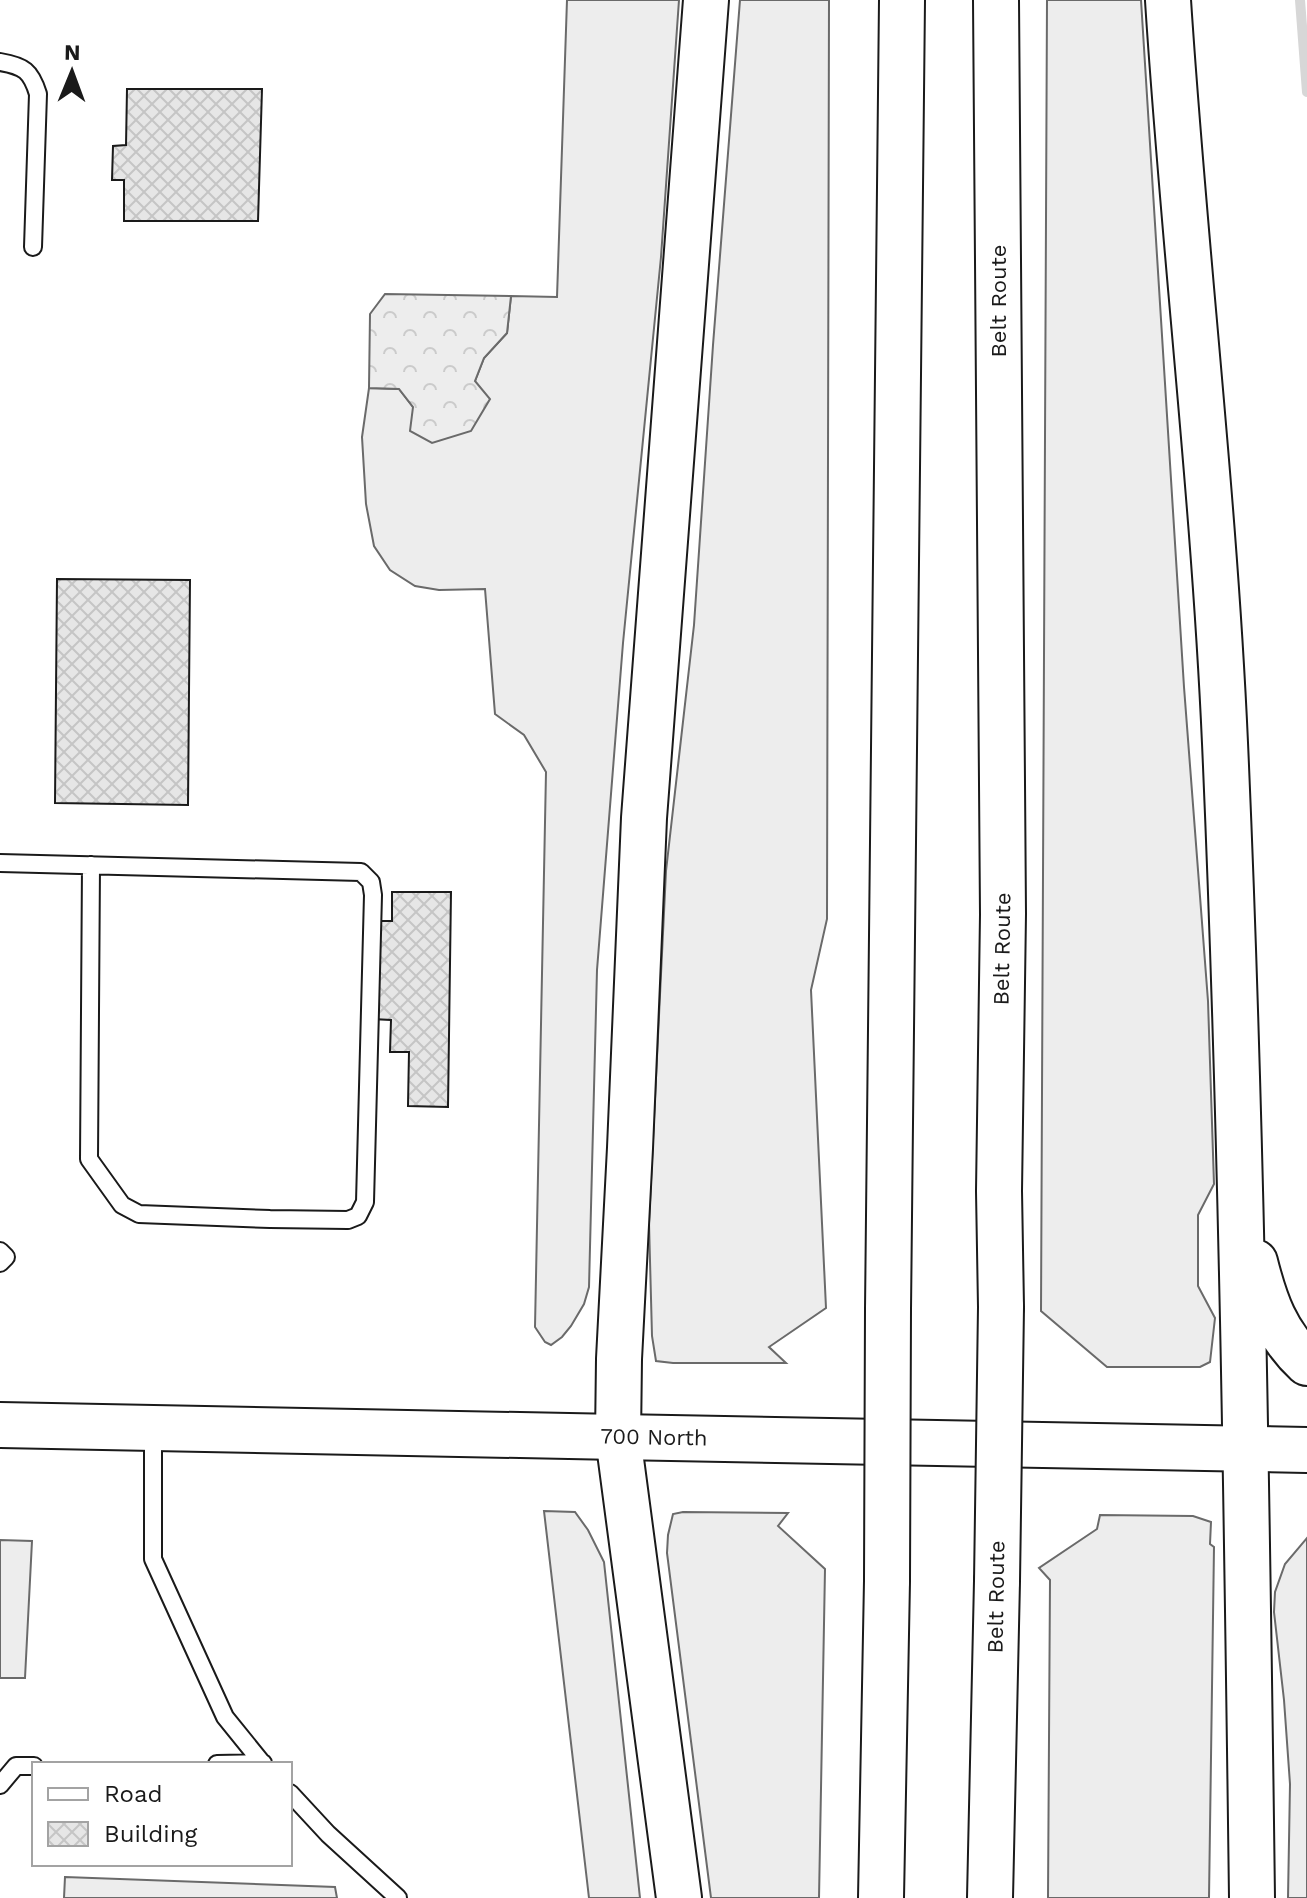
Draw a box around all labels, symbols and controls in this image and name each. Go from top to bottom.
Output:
north arrow [32,32,112,112]
text: N [64,40,81,65]
street label: Belt Route [986,244,1011,358]
street label: Belt Route [989,892,1015,1006]
street label: 700 North [600,1424,708,1450]
street label: Belt Route [983,1540,1009,1654]
legend [32,1762,292,1866]
text: Road [104,1780,163,1808]
text: Building [104,1820,197,1848]

